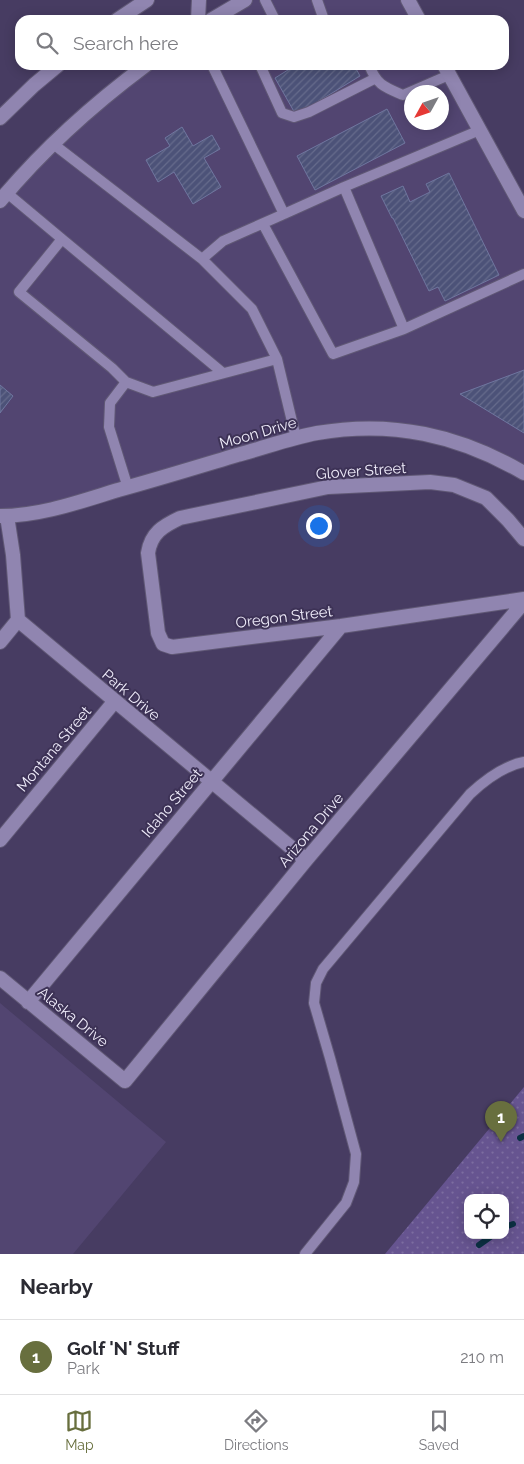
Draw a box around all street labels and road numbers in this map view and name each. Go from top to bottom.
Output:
street label: Moon Drive [217,413,299,453]
street label: Glover Street [315,459,407,483]
street label: Oregon Street [235,602,333,632]
street label: Park Drive [98,666,164,725]
street label: Montana Street [13,703,95,795]
street label: Idaho Street [138,765,206,841]
street label: Arizona Drive [275,789,347,871]
street label: Alaska Drive [34,983,112,1051]

